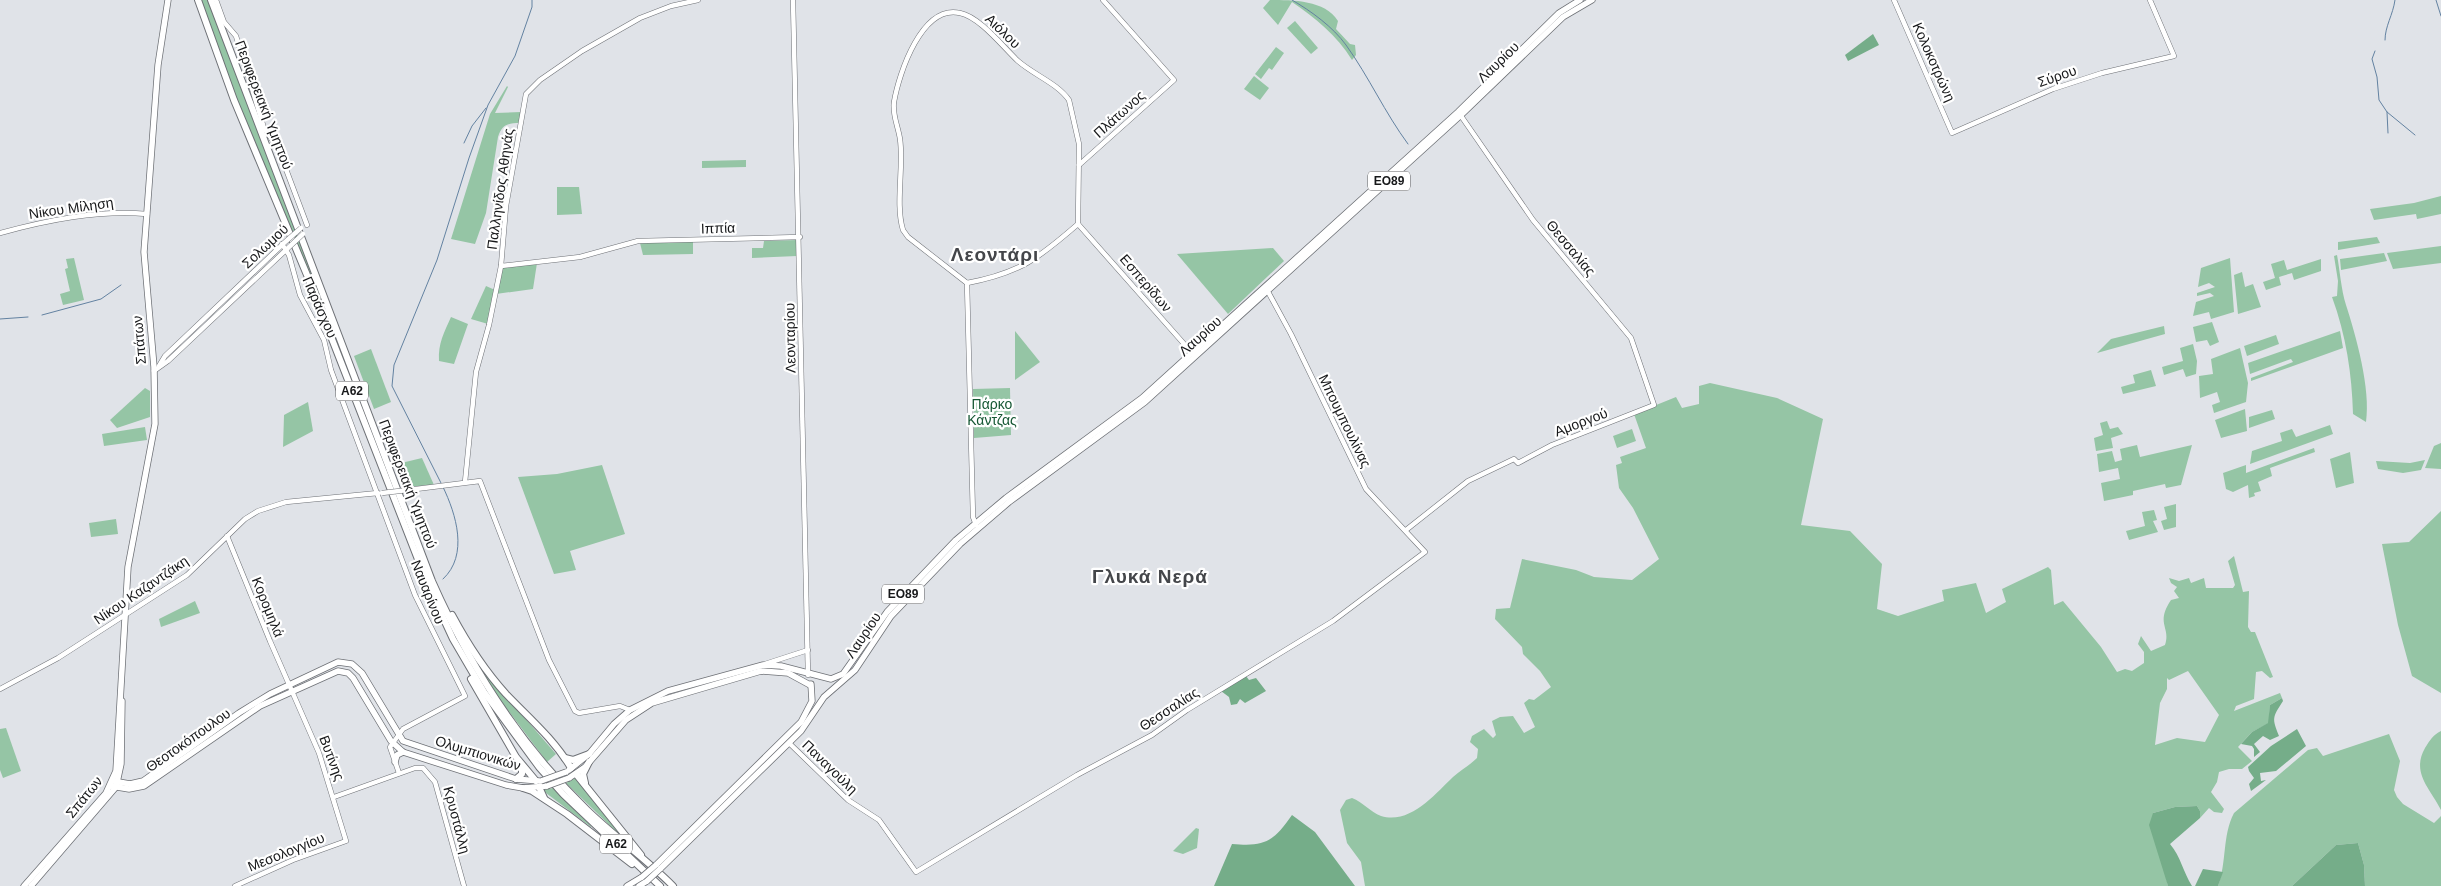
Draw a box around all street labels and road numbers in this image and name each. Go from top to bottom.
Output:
street label: Αιόλου [982,11,1024,51]
street label: Κολοκοτρώνη [1909,20,1959,104]
street label: Περιφερειακή Υμηττού [232,38,296,172]
street label: Λαυρίου [1474,38,1522,86]
street label: Σύρου [2036,62,2078,90]
street label: Πλάτωνος [1090,87,1148,141]
street label: Παλληνίδος Αθηνάς [484,127,516,251]
road number: ΕΟ89 [1368,172,1410,190]
street label: Νίκου Μίληση [28,194,114,222]
street label: Θεσσαλίας [1543,217,1599,279]
street label: Ιππία [701,219,735,237]
street label: Σολωμού [239,221,291,271]
street label: Εσπερίδων [1117,251,1175,315]
street label: Παράσχου [299,274,341,340]
street label: Λεονταρίου [781,303,799,373]
street label: Λαυρίου [1175,313,1225,359]
street label: Σπάτων [129,315,149,365]
street label: Μπουμπουλίνας [1316,372,1375,470]
road number: Α62 [336,382,368,401]
street label: Αμοργού [1552,405,1610,439]
street label: Περιφερειακή Υμηττού [376,417,440,551]
street label: Νίκου Καζαντζάκη [91,552,191,628]
street label: Ναυαρίνου [408,558,448,626]
street label: Κορομηλά [249,575,287,639]
road number: ΕΟ89 [882,584,924,604]
street label: Λαυρίου [842,609,884,661]
street label: Θεσσαλίας [1136,684,1202,734]
street label: Θεοτοκόπουλου [143,705,233,775]
street label: Ολυμπιονικών [433,732,523,774]
street label: Βυτίνης [316,733,348,783]
street label: Παναγούλη [799,737,861,797]
street label: Σπάτων [62,773,106,821]
street label: Κρυστάλλη [440,785,474,855]
street label: Μεσολογγίου [245,829,327,875]
road number: Α62 [600,834,632,854]

